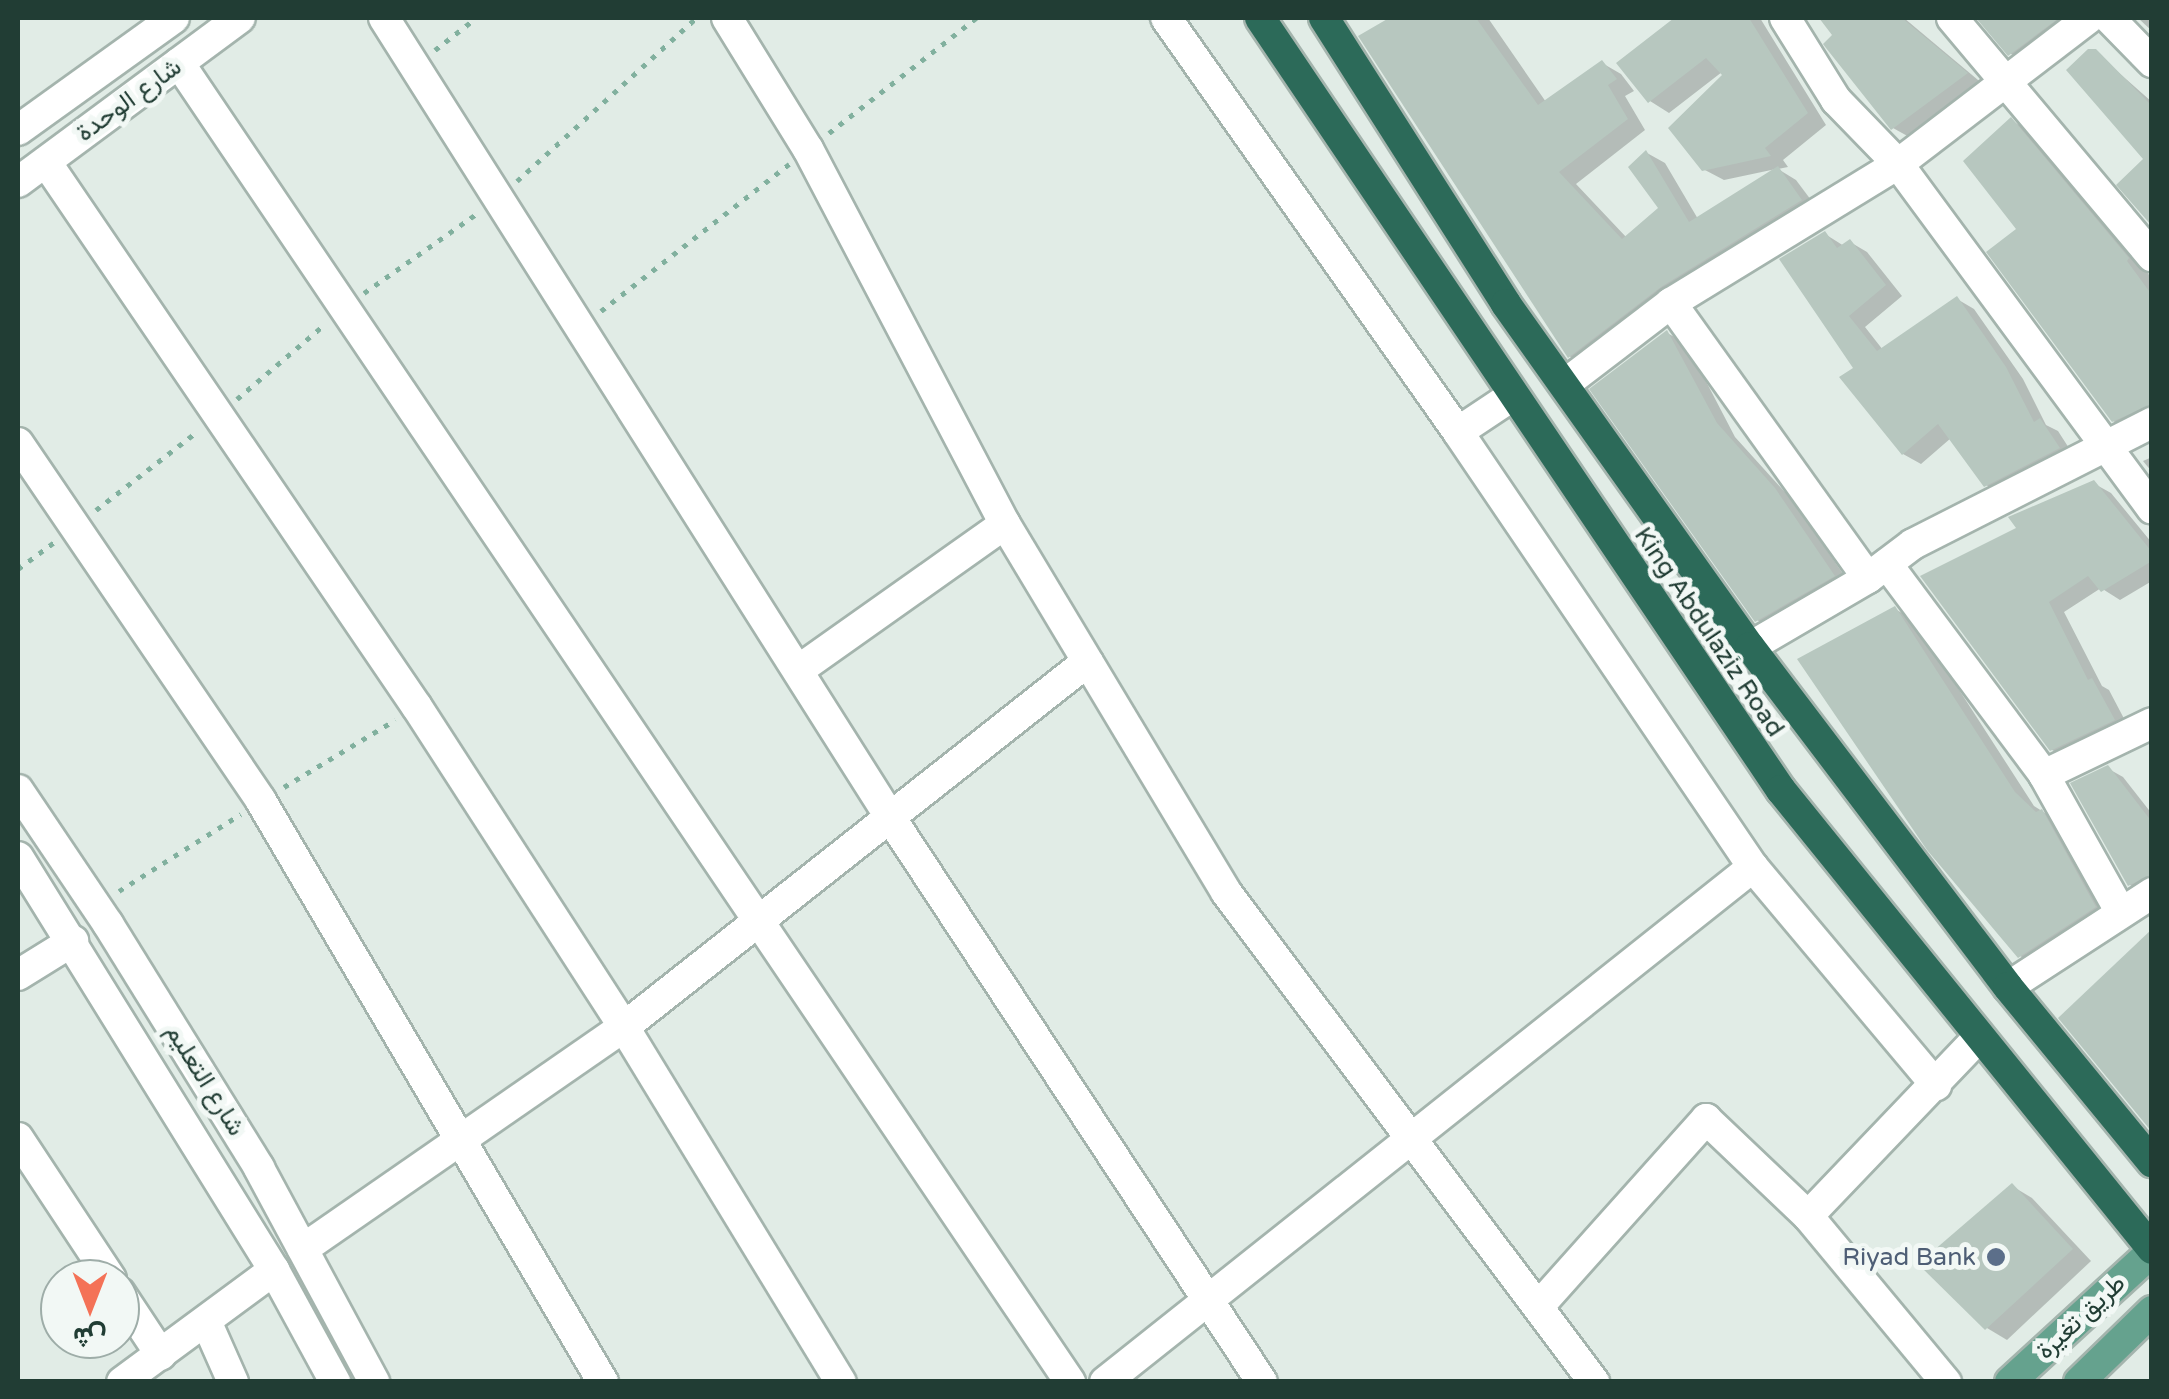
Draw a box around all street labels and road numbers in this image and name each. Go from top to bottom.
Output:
street label: شارع الوحدة [71,52,187,148]
street label: King Abdulaziz Road [1628,521,1790,743]
street label: شارع التعليم [159,1019,251,1141]
street label: طريق تغيرة [2030,1268,2132,1366]

